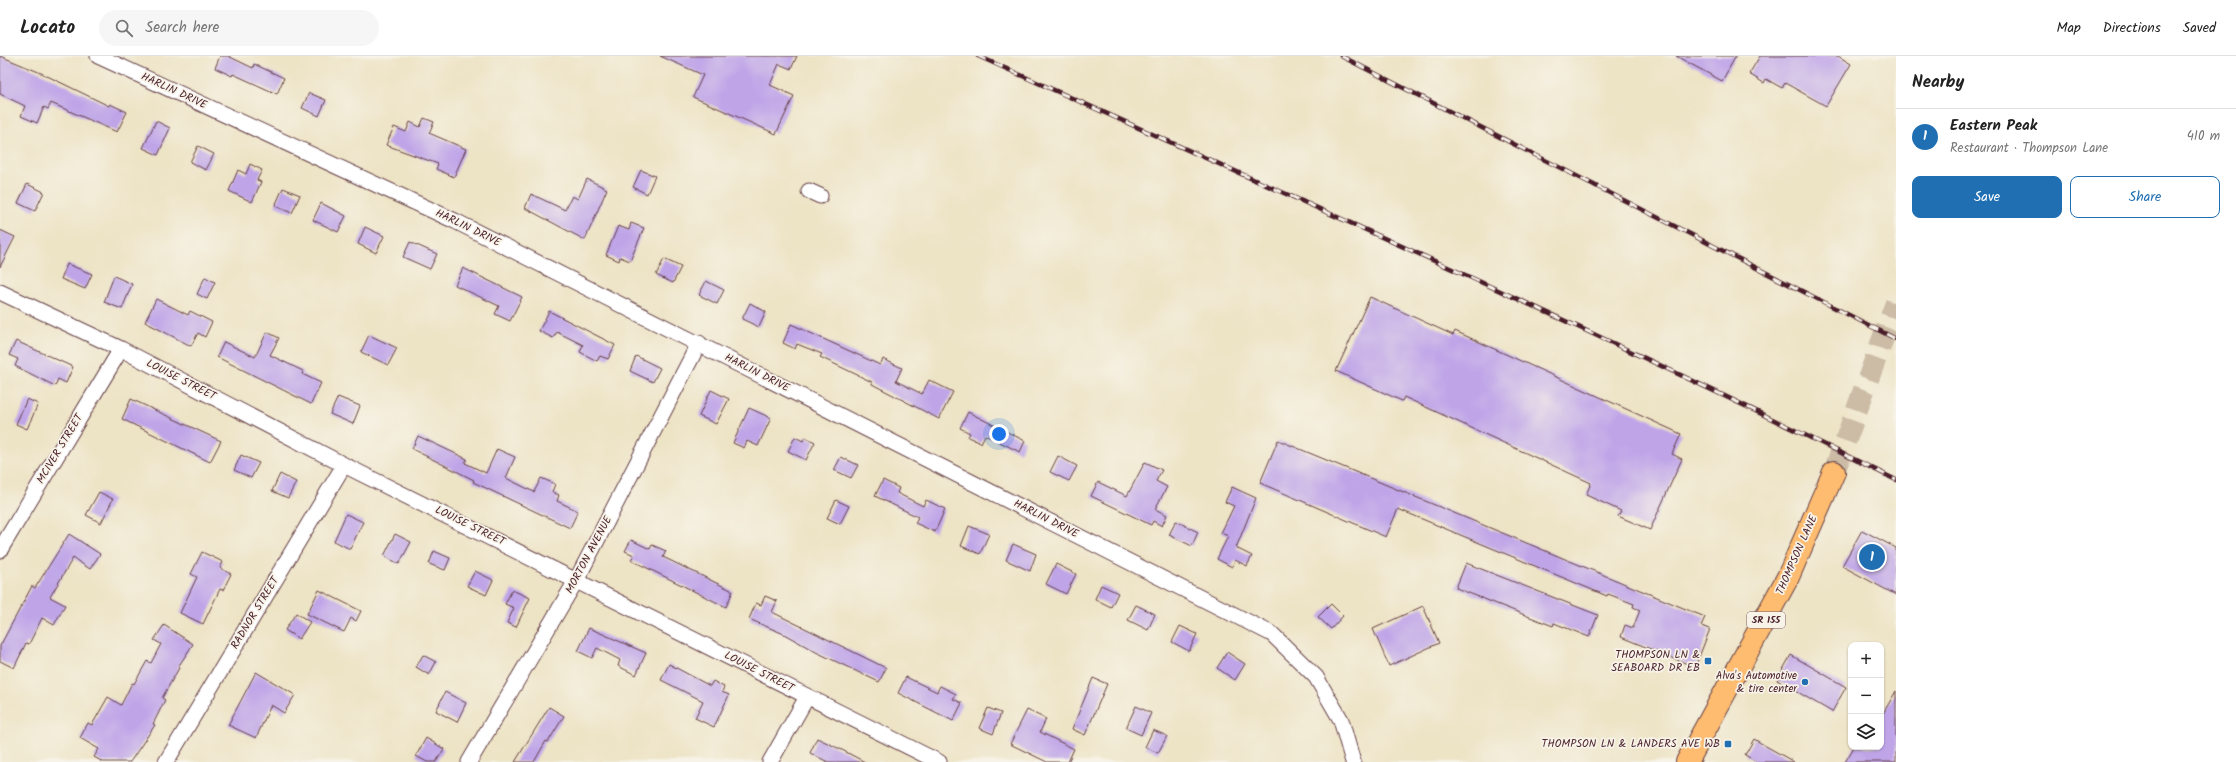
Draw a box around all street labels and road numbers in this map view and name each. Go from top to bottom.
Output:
street label: HARLIN DRIVE [138,68,210,114]
street label: HARLIN DRIVE [432,204,504,252]
street label: HARLIN DRIVE [721,349,793,397]
street label: LOUISE STREET [143,355,220,406]
street label: MCIVER STREET [32,410,89,487]
street label: HARLIN DRIVE [1010,495,1082,543]
street label: LOUISE STREET [432,501,509,551]
street label: MORTON AVENUE [561,512,617,597]
street label: THOMPSON LANE [1771,512,1823,598]
street label: RADNOR STREET [226,572,284,653]
road number: SR 155 [1747,612,1785,628]
street label: LOUISE STREET [721,647,798,698]

